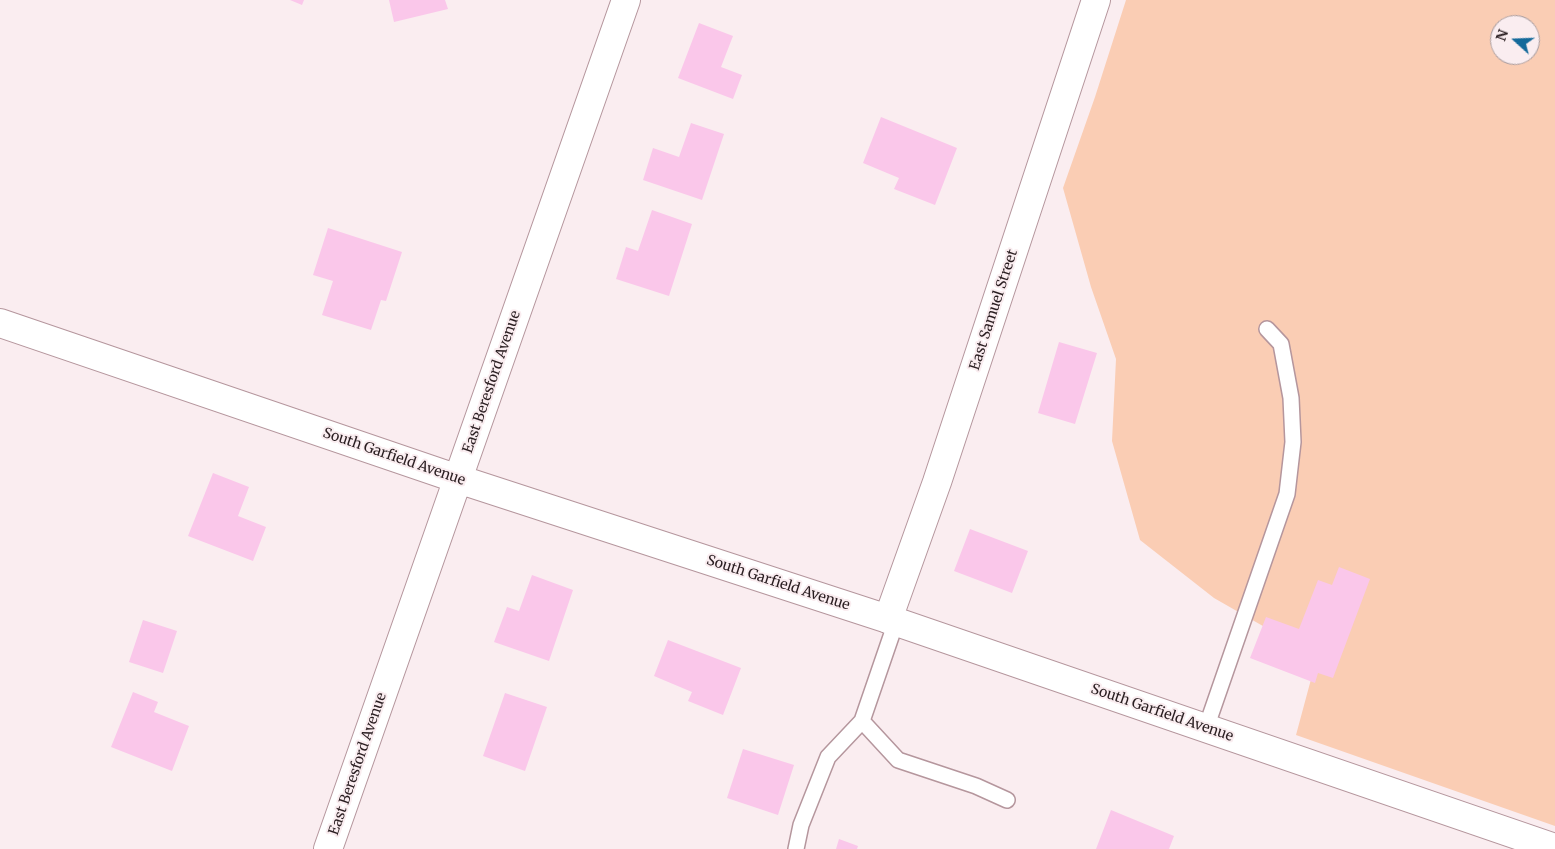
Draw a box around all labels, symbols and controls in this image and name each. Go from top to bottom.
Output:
north arrow [1490,15,1540,65]
text: N [1491,27,1512,43]
street label: East Samuel Street [967,248,1021,372]
street label: East Beresford Avenue [460,308,524,456]
street label: South Garfield Avenue [321,425,467,489]
street label: South Garfield Avenue [704,552,852,614]
street label: South Garfield Avenue [1089,681,1235,745]
street label: East Beresford Avenue [326,690,390,838]

